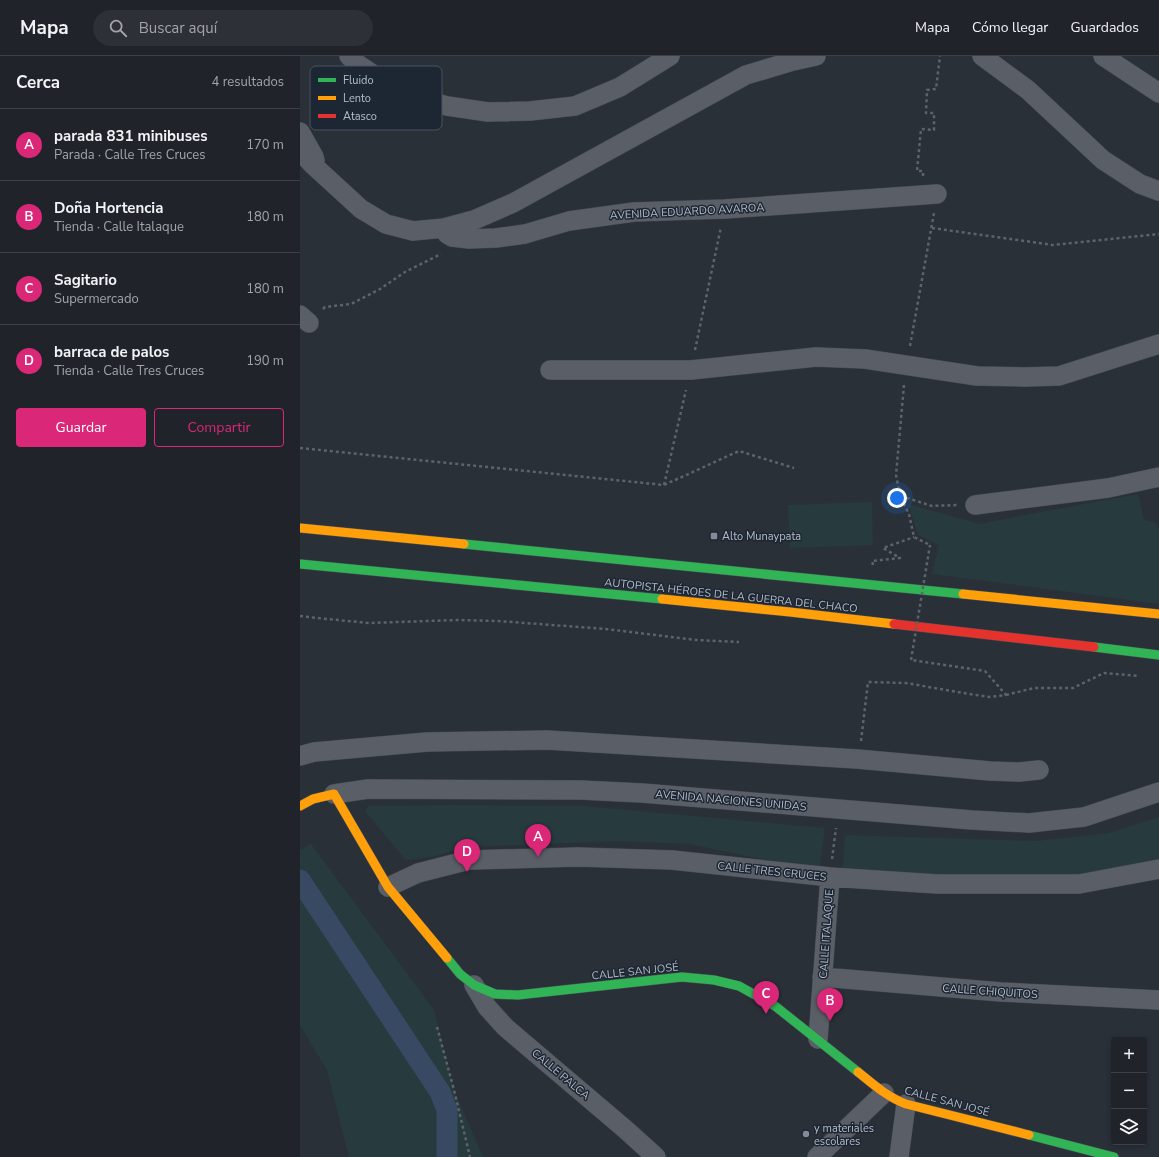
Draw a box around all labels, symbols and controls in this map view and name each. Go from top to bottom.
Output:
search box [93,10,373,46]
text: Mapa [20,15,69,41]
icon: search [107,17,129,39]
text: Buscar aquí [139,18,217,38]
text: Mapa [915,18,950,37]
text: Cómo llegar [972,18,1048,37]
text: Guardados [1070,18,1139,37]
legend [310,66,442,130]
text: Cerca [16,71,60,94]
text: 4 resultados [212,73,284,91]
text: Fluido [343,73,374,88]
text: Lento [343,91,371,106]
text: Atasco [343,109,377,124]
text: parada 831 minibuses [54,126,208,146]
text: A [24,136,34,154]
text: 170 m [246,136,284,154]
text: Parada · Calle Tres Cruces [54,146,205,164]
text: Doña Hortencia [54,198,163,218]
street label: AVENIDA EDUARDO AVAROA [609,200,765,223]
text: B [25,208,33,226]
text: 180 m [246,208,284,226]
text: Tienda · Calle Italaque [54,218,184,236]
text: Sagitario [54,270,117,290]
text: C [25,280,33,298]
text: 180 m [246,280,284,298]
text: Supermercado [54,290,139,308]
text: barraca de palos [54,342,169,362]
text: D [24,352,34,370]
text: 190 m [246,352,284,370]
text: Tienda · Calle Tres Cruces [54,362,204,380]
button: Guardar [16,408,146,447]
button: Compartir [154,408,284,447]
your location [887,488,907,508]
place label: Alto Munaypata [722,529,801,544]
marker: Alto Munaypata [709,531,719,541]
street label: AUTOPISTA HÉROES DE LA GUERRA DEL CHACO [604,574,858,616]
street label: AVENIDA NACIONES UNIDAS [655,786,807,815]
pin: A [525,824,551,857]
pin: D [454,839,480,872]
street label: CALLE TRES CRUCES [717,858,827,885]
street label: CALLE ITALAQUE [816,889,837,979]
street label: CALLE SAN JOSÉ [591,958,679,984]
pin: C [753,981,779,1014]
street label: CALLE CHIQUITOS [942,981,1038,1002]
pin: B [817,988,843,1021]
map controls [1111,1037,1147,1145]
button: + [1111,1037,1147,1073]
street label: CALLE PALCA [529,1046,593,1103]
button: − [1111,1073,1147,1109]
street label: CALLE SAN JOSÉ [903,1082,991,1120]
button: layers [1111,1109,1147,1145]
place label: y materiales escolares [814,1121,874,1149]
marker: y materiales escolares [801,1129,811,1139]

